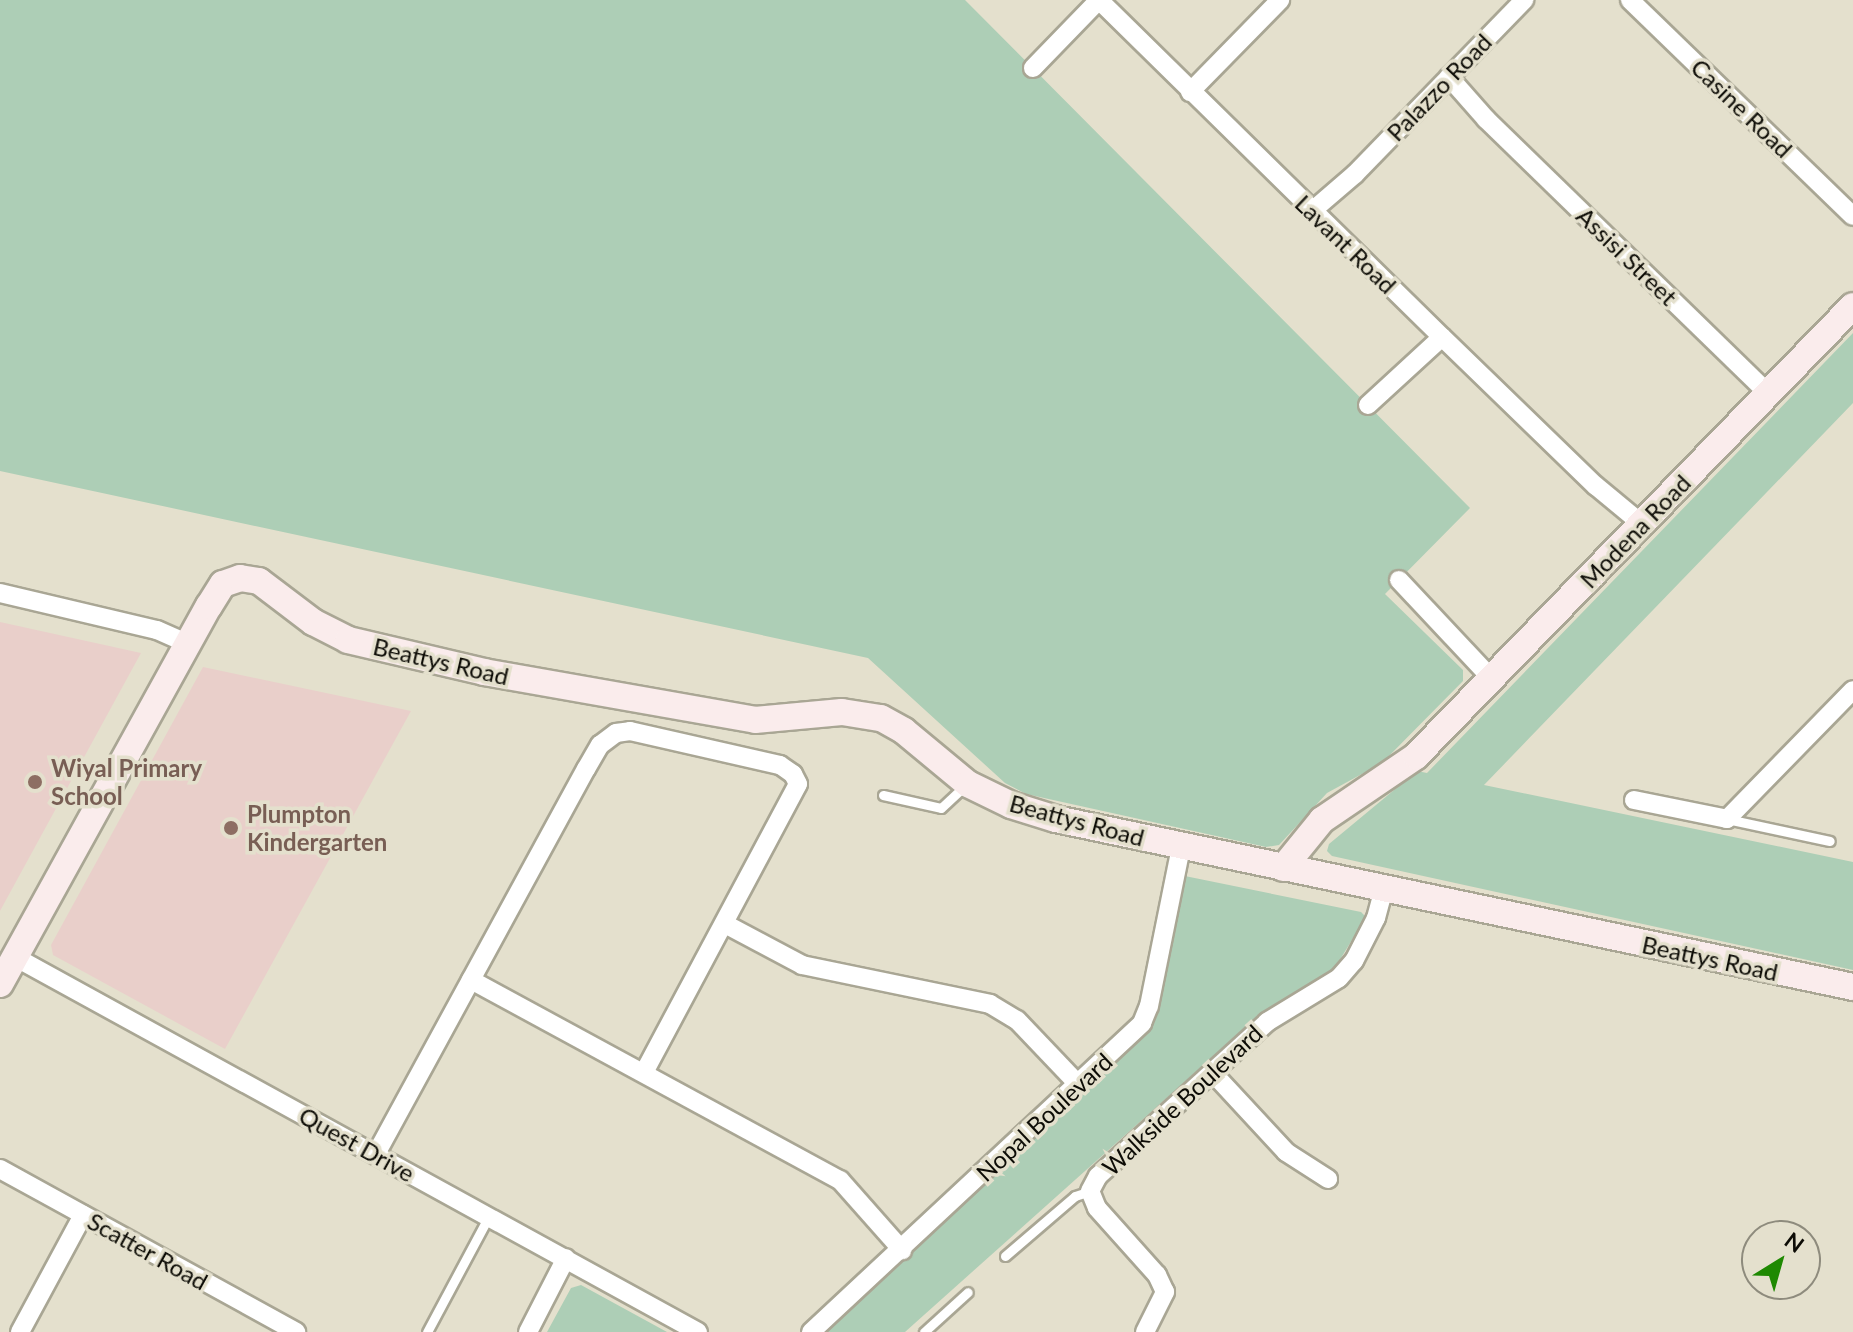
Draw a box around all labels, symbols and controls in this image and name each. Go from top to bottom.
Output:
street label: Palazzo Road [1381,27,1497,147]
street label: Casine Road [1685,53,1799,163]
street label: Lavant Road [1290,189,1402,299]
street label: Assisi Street [1571,201,1683,311]
street label: Modena Road [1574,468,1696,594]
street label: Beattys Road [370,631,512,691]
place label: Wiyal Primary School [51,754,202,810]
marker: Wiyal Primary School [26,773,44,791]
street label: Beattys Road [1007,788,1147,852]
place label: Plumpton Kindergarten [247,800,387,856]
marker: Plumpton Kindergarten [222,819,240,837]
street label: Beattys Road [1639,930,1781,986]
street label: Walkside Boulevard [1096,1019,1268,1181]
street label: Nopal Boulevard [970,1047,1118,1187]
street label: Quest Drive [294,1101,420,1187]
street label: Scatter Road [83,1206,213,1296]
north arrow [1741,1220,1821,1300]
text: N [1780,1226,1809,1258]

